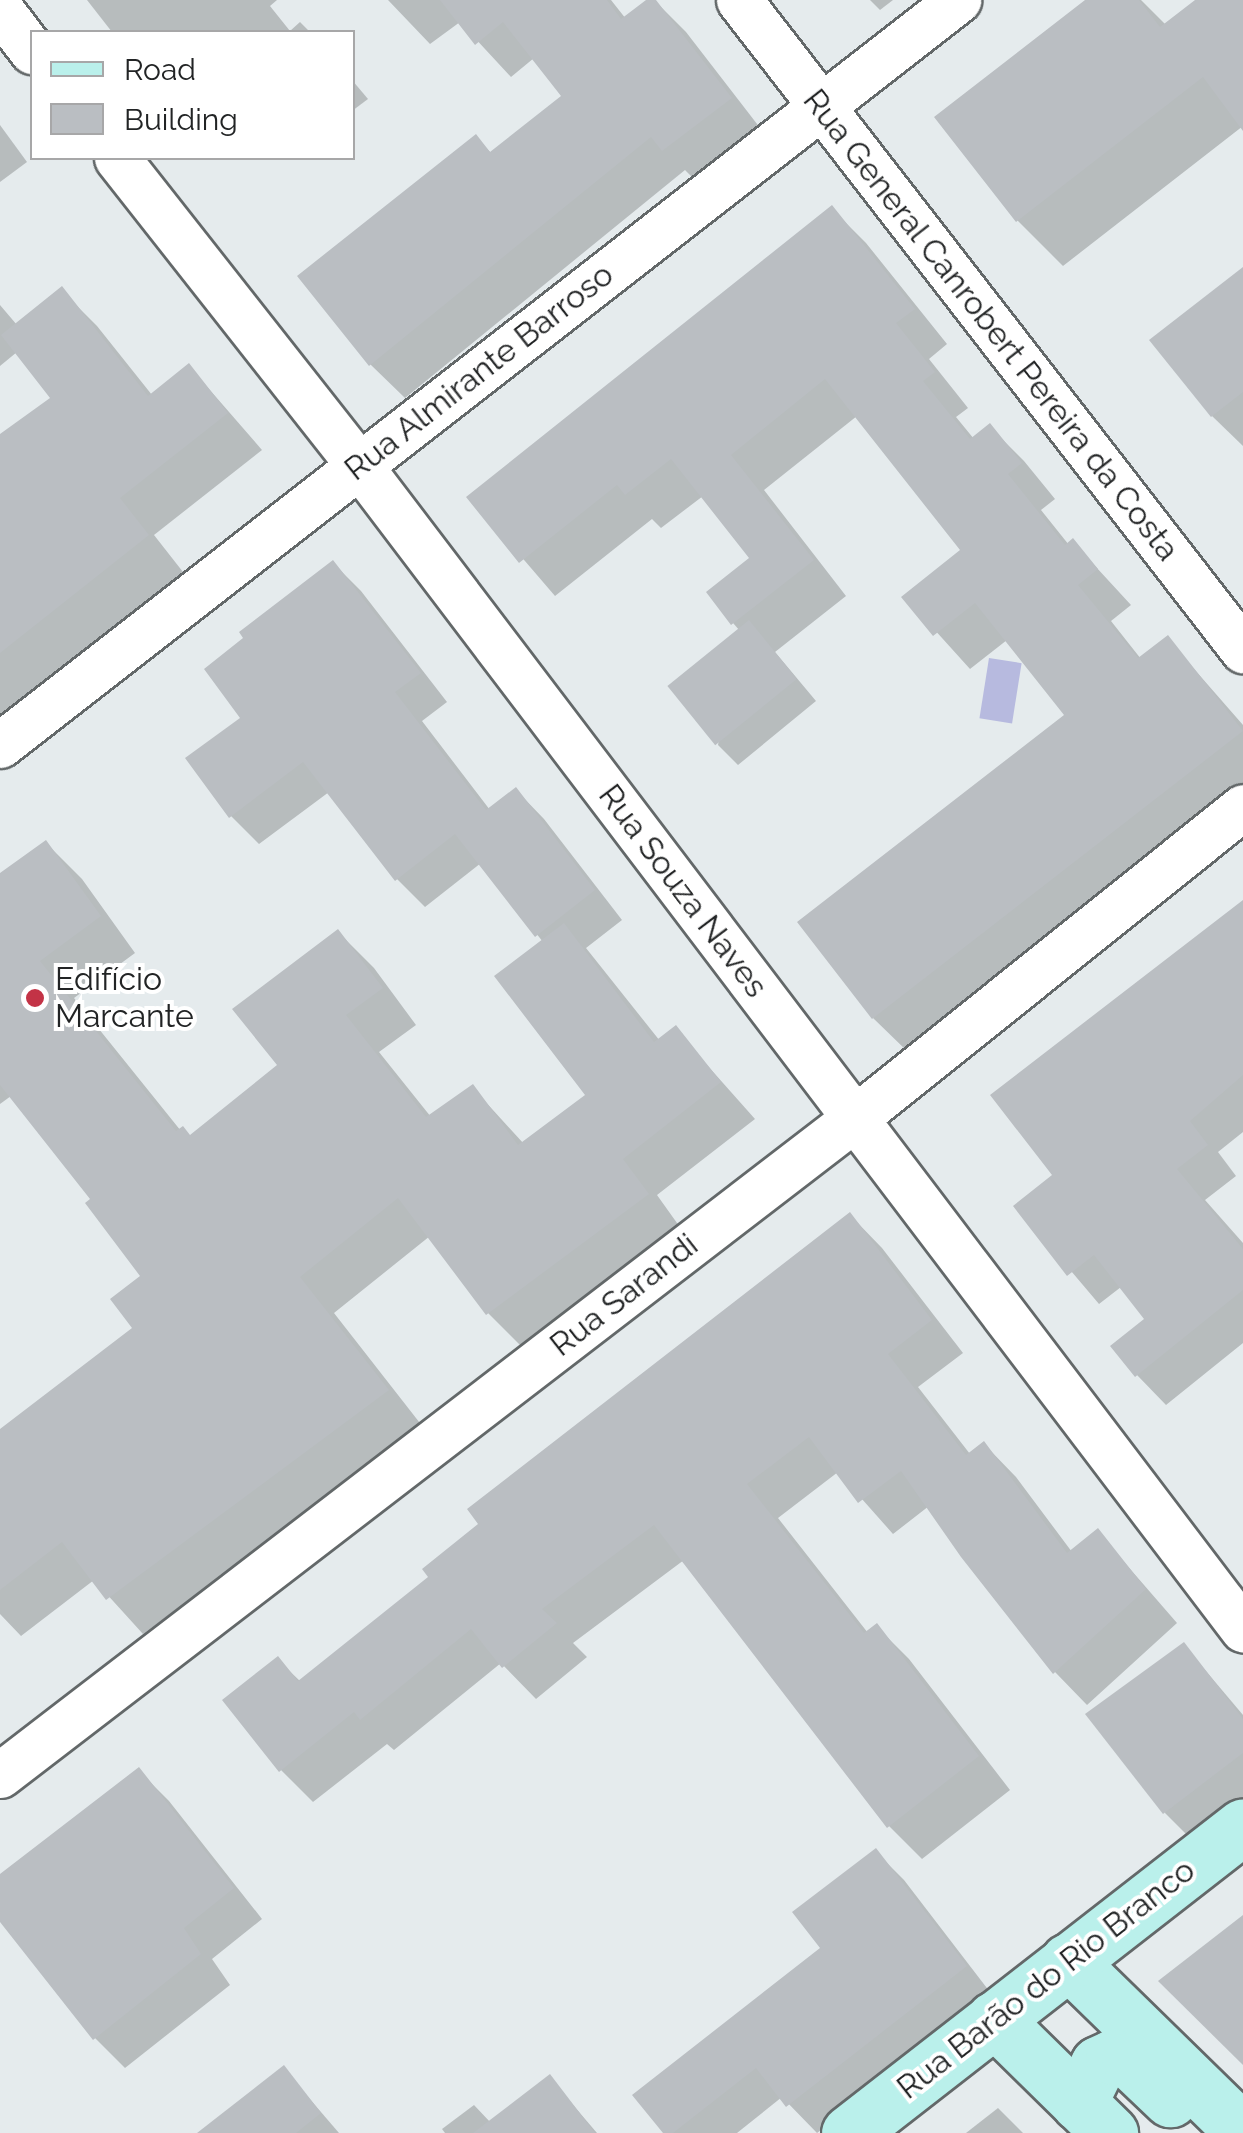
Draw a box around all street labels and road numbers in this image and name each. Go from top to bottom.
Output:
street label: Rua General Canrobert Pereira da Costa [795,81,1187,569]
street label: Rua Almirante Barroso [337,255,621,489]
street label: Rua Souza Naves [591,777,775,1005]
street label: Rua Sarandi [543,1226,705,1364]
street label: Rua Barão do Rio Branco [890,1851,1202,2107]

